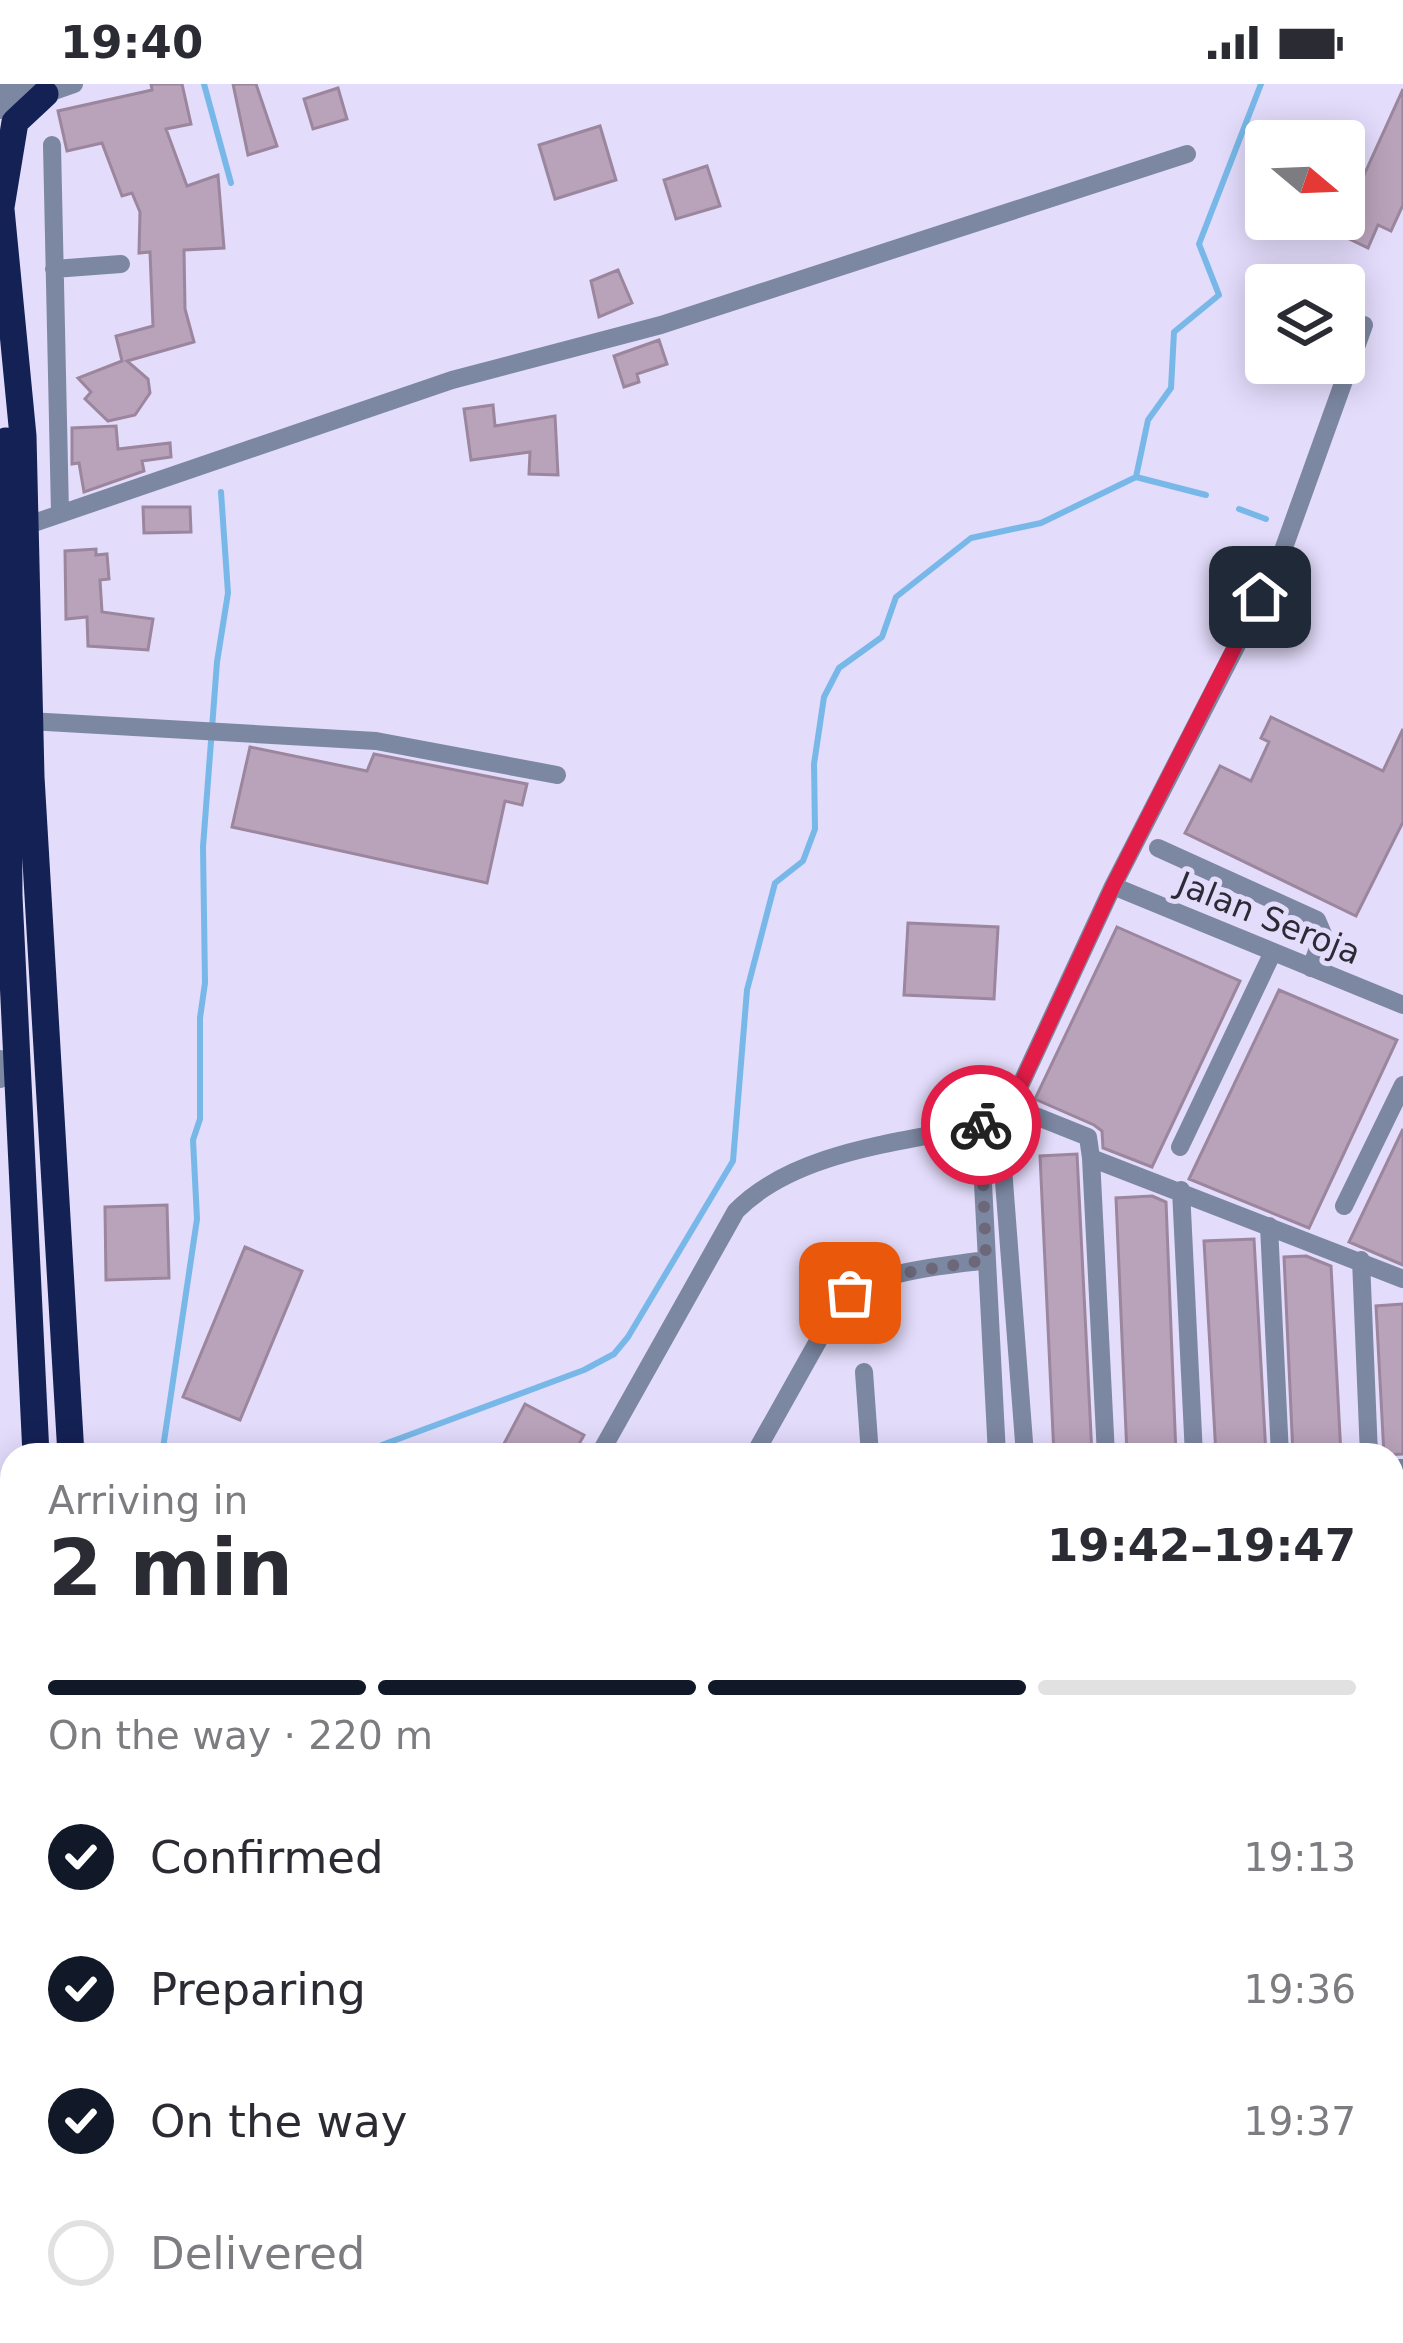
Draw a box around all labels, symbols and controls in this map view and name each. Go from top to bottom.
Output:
text: 19:40 [60,16,203,69]
north arrow [1245,120,1365,240]
map controls [1245,120,1365,384]
button: layers [1245,264,1365,384]
pin [1209,546,1311,648]
icon: home [1227,564,1293,630]
street label: Jalan Seroja [1170,863,1366,972]
courier [921,1065,1041,1185]
icon: bike [948,1092,1014,1158]
pin [799,1242,901,1344]
icon: bag [817,1260,883,1326]
text: Arriving in [48,1478,248,1523]
text: 19:42–19:47 [1047,1519,1356,1572]
text: 2 min [48,1523,293,1613]
text: On the way · 220 m [48,1713,433,1758]
icon: check [48,1824,114,1890]
text: Confirmed [150,1831,384,1884]
text: 19:13 [1244,1835,1356,1880]
icon: check [48,1956,114,2022]
text: Preparing [150,1963,366,2016]
text: 19:36 [1244,1967,1356,2012]
icon: check [48,2088,114,2154]
text: On the way [150,2095,407,2148]
text: 19:37 [1244,2099,1356,2144]
text: Delivered [150,2227,365,2280]

